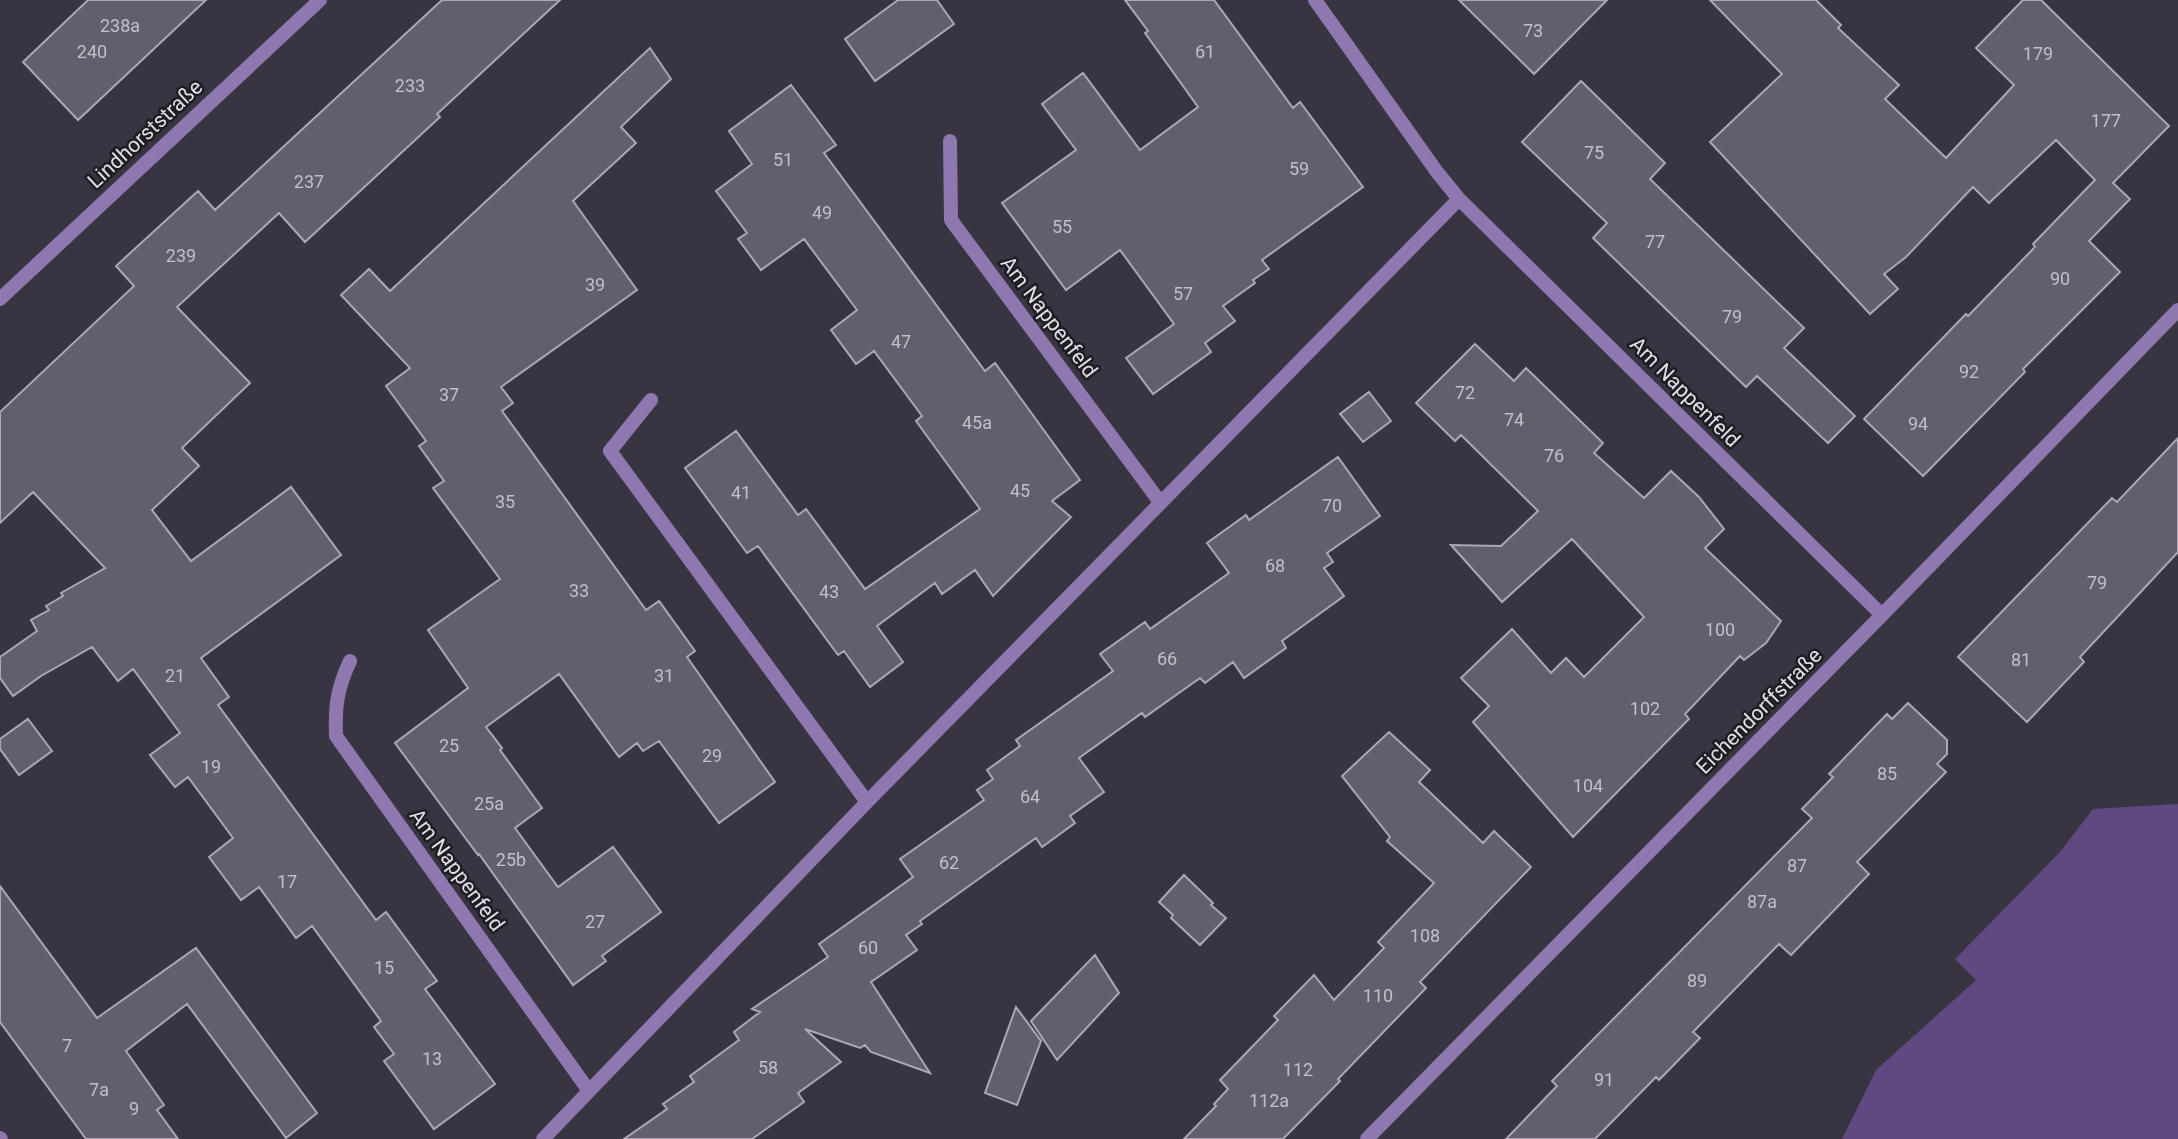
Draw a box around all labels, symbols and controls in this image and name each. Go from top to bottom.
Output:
house number: 238a [100,15,140,36]
house number: 73 [1523,20,1543,41]
house number: 240 [77,41,107,62]
house number: 61 [1195,41,1215,62]
house number: 179 [2023,43,2053,64]
street label: Lindhorststraße [83,75,207,193]
house number: 233 [395,75,425,96]
house number: 177 [2091,110,2121,131]
house number: 75 [1584,142,1604,163]
house number: 51 [773,149,793,170]
house number: 59 [1289,158,1309,179]
house number: 237 [294,171,324,192]
house number: 49 [812,202,832,223]
house number: 55 [1052,216,1072,237]
house number: 77 [1645,231,1665,252]
house number: 239 [166,245,196,266]
street label: Am Nappenfeld [996,252,1102,382]
house number: 90 [2050,268,2070,289]
house number: 39 [585,274,605,295]
house number: 57 [1173,283,1193,304]
house number: 79 [1722,306,1742,327]
house number: 47 [891,331,911,352]
street label: Am Nappenfeld [1625,332,1745,452]
house number: 92 [1959,361,1979,382]
house number: 72 [1455,382,1475,403]
house number: 37 [439,384,459,405]
house number: 74 [1504,409,1524,430]
house number: 45a [962,412,992,433]
house number: 94 [1908,413,1928,434]
house number: 76 [1544,445,1564,466]
house number: 45 [1010,480,1030,501]
house number: 41 [731,482,751,503]
house number: 35 [495,491,515,512]
house number: 70 [1322,495,1342,516]
house number: 68 [1265,555,1285,576]
house number: 79 [2087,572,2107,593]
house number: 33 [569,580,589,601]
house number: 43 [819,581,839,602]
house number: 100 [1705,619,1735,640]
street label: Eichendorffstraße [1691,643,1827,779]
house number: 66 [1157,648,1177,669]
house number: 81 [2011,649,2031,670]
house number: 21 [165,665,185,686]
house number: 31 [654,665,674,686]
house number: 102 [1630,698,1660,719]
house number: 25 [439,735,459,756]
house number: 29 [702,745,722,766]
house number: 19 [201,756,221,777]
house number: 85 [1877,763,1897,784]
house number: 104 [1573,775,1603,796]
house number: 64 [1020,786,1040,807]
house number: 25a [474,793,504,814]
street label: Am Nappenfeld [405,804,509,936]
house number: 25b [496,849,526,870]
house number: 62 [939,852,959,873]
house number: 87 [1787,855,1807,876]
house number: 17 [277,871,297,892]
house number: 87a [1747,891,1777,912]
house number: 27 [585,911,605,932]
house number: 108 [1410,925,1440,946]
house number: 60 [858,937,878,958]
house number: 15 [374,957,394,978]
house number: 89 [1687,970,1707,991]
house number: 110 [1363,985,1393,1006]
house number: 7 [62,1035,72,1056]
house number: 13 [422,1048,442,1069]
house number: 58 [758,1057,778,1078]
house number: 112 [1283,1059,1313,1080]
house number: 91 [1594,1069,1614,1090]
house number: 7a [89,1079,109,1100]
house number: 112a [1249,1090,1289,1111]
house number: 9 [129,1098,139,1119]

